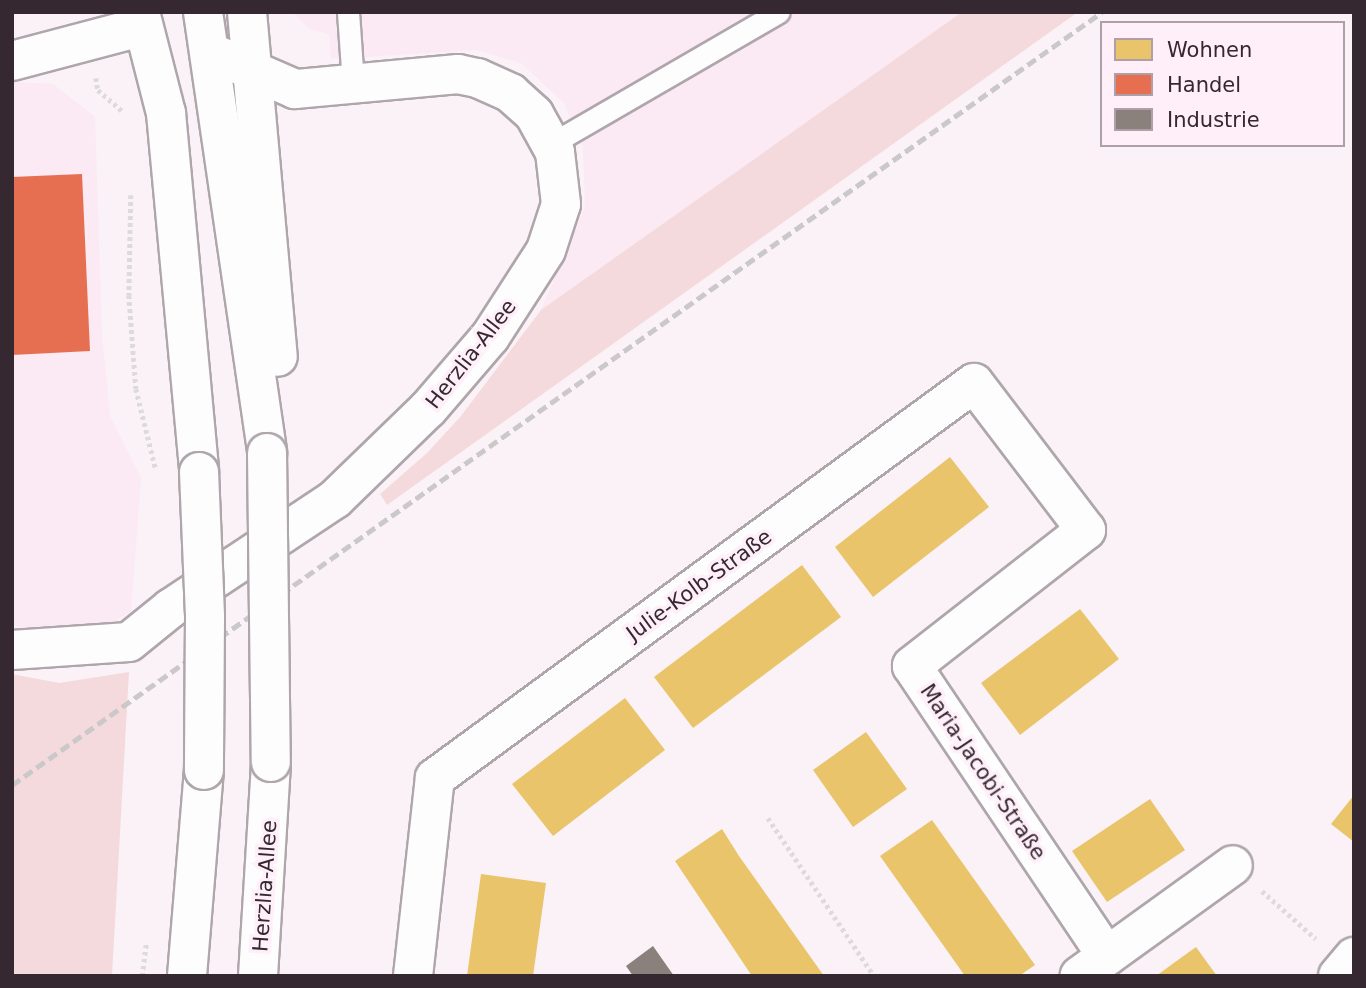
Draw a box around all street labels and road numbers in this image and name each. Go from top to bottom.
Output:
street label: Herzlia-Allee [420,294,522,414]
street label: Julie-Kolb-Straße [622,524,776,646]
street label: Maria-Jacobi-Straße [915,679,1051,865]
street label: Herzlia-Allee [248,819,282,953]

